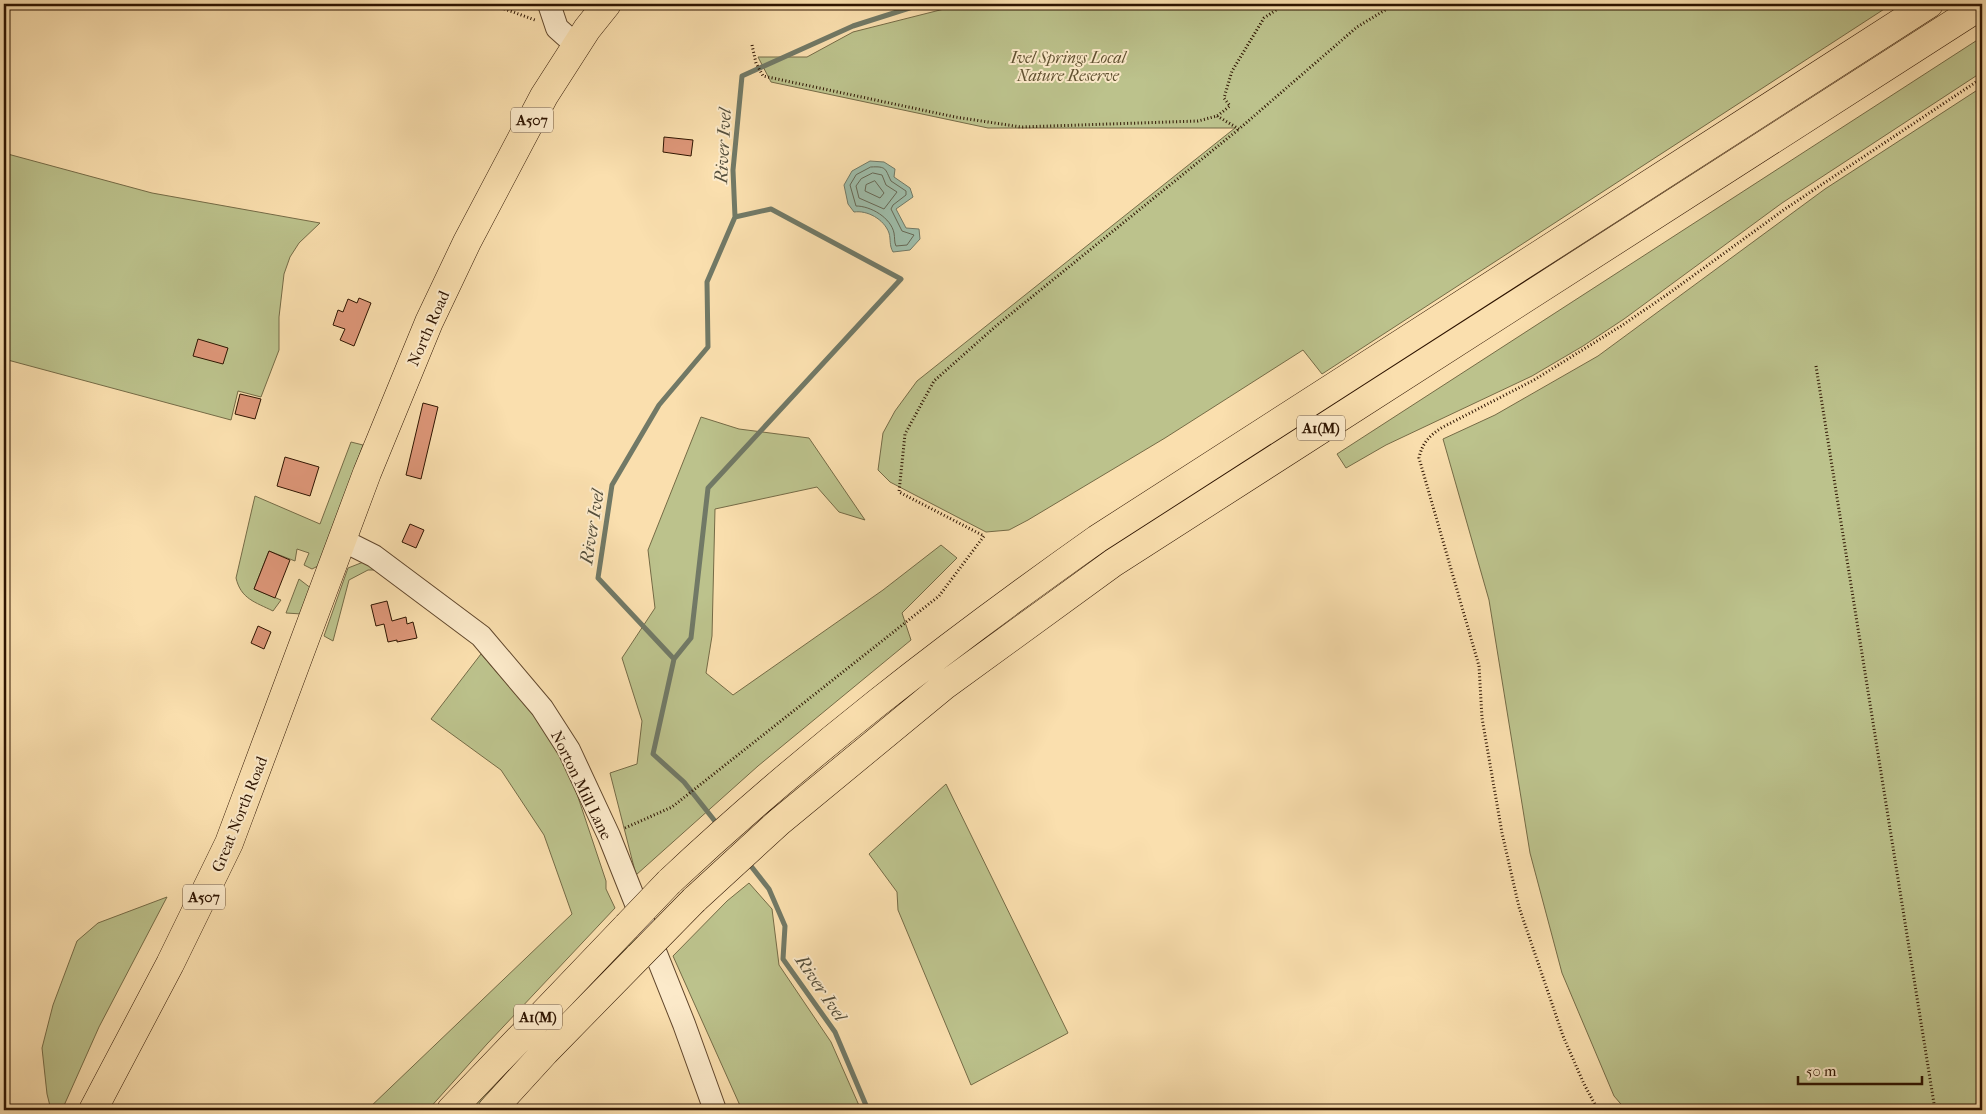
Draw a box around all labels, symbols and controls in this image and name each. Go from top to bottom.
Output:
park label: Ivel Springs Local Nature Reserve [1009,48,1128,85]
water label: River Ivel [711,105,736,185]
road number: A507 [511,108,553,132]
street label: North Road [403,287,454,369]
road number: A1(M) [1297,416,1345,440]
water label: River Ivel [576,486,609,567]
street label: Norton Mill Lane [547,728,616,843]
street label: Great North Road [208,753,271,875]
road number: A507 [183,884,225,910]
water label: River Ivel [790,950,852,1027]
road number: A1(M) [514,1004,562,1030]
scale bar [1798,1054,1922,1086]
text: 50 m [1806,1062,1837,1080]

